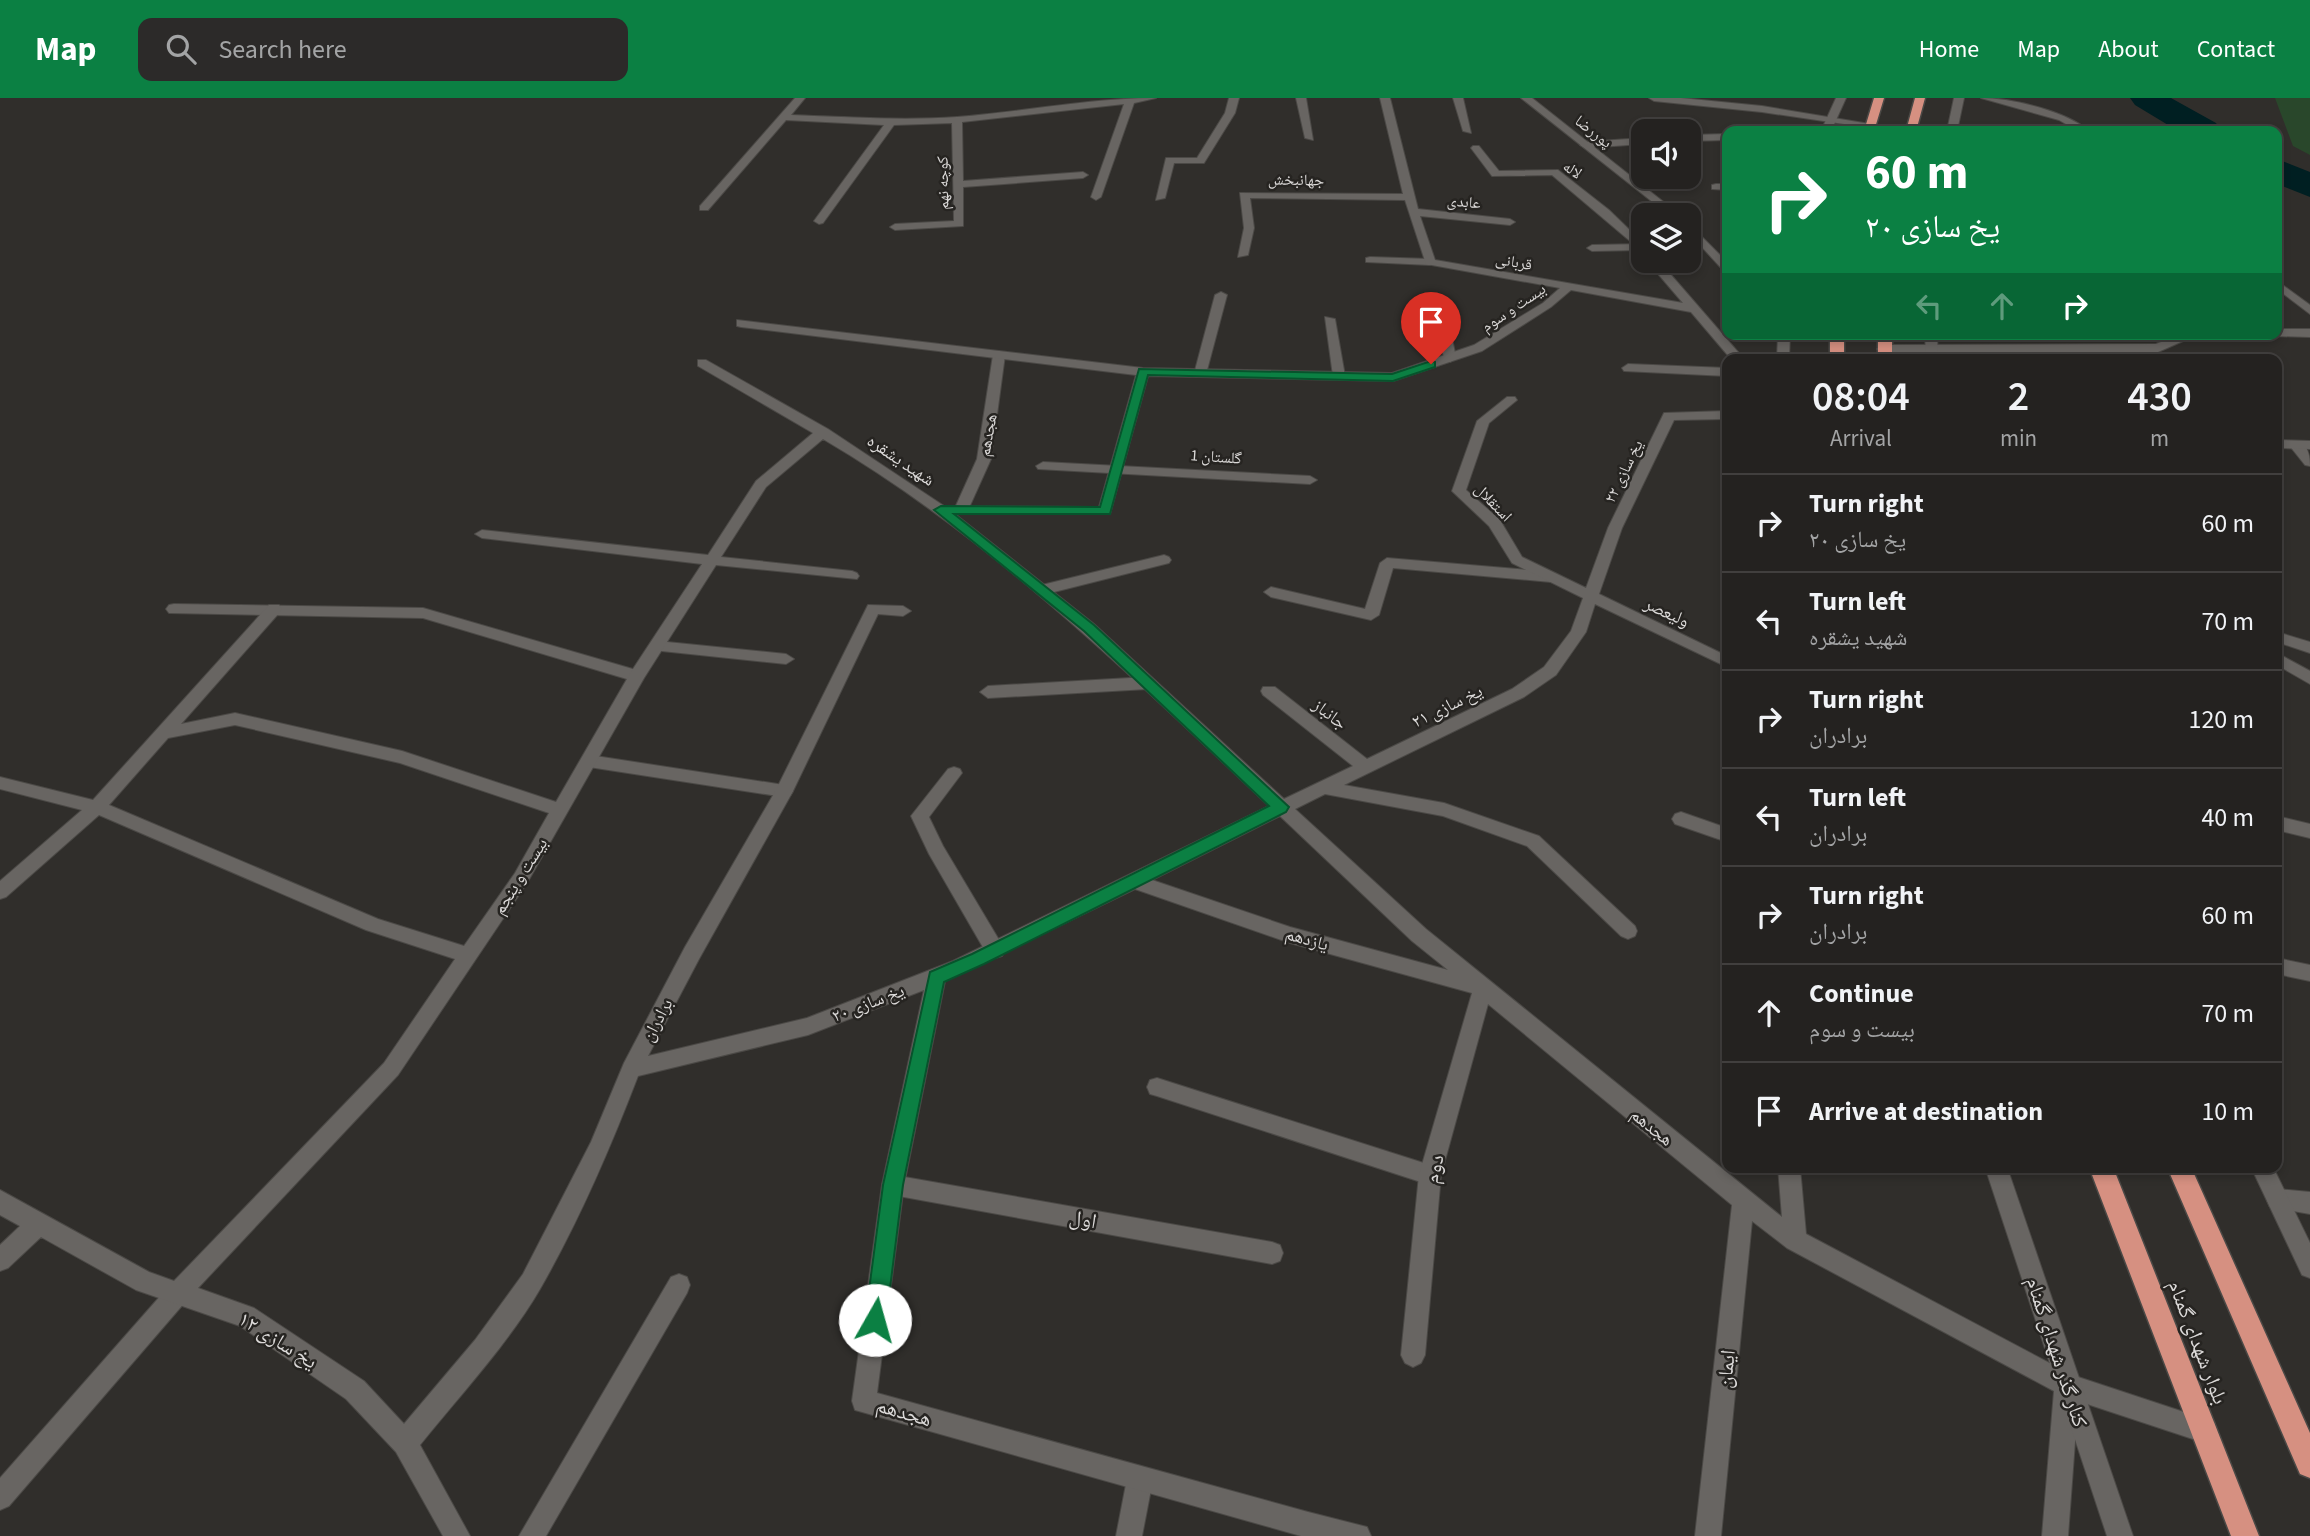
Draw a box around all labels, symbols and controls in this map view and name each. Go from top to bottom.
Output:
search box [138,18,628,81]
text: Map [35,26,96,73]
icon: search [162,30,200,68]
text: Search here [218,31,347,68]
text: Home [1919,32,1979,67]
text: Map [2017,32,2060,67]
text: About [2098,32,2159,67]
text: Contact [2197,32,2275,67]
street label: پوررضا [1570,110,1617,154]
map controls [1631,119,1701,273]
button: sound [1631,119,1701,189]
text: 60 m [1865,138,1969,208]
icon: right [1750,154,1841,245]
street label: لاله [1558,155,1586,184]
street label: کوچه نهم [932,156,954,210]
street label: جهانبخش [1268,169,1324,191]
street label: عابدی [1446,190,1482,214]
button: layers [1631,203,1701,273]
text: یخ سازی ۲۰ [1865,204,2000,250]
street label: قربانی [1494,248,1534,276]
street label: بیست و سوم [1477,278,1550,338]
icon: left [1910,287,1948,325]
icon: ahead [1983,287,2021,325]
icon: right [2056,287,2094,325]
pin [1401,292,1461,364]
icon: arrive [1412,303,1450,341]
text: 08:04 [1812,367,1910,427]
text: 2 [2008,367,2029,427]
text: 430 [2127,367,2192,427]
street label: هجدهم [973,412,1003,458]
text: Arrival [1830,422,1892,455]
text: min [2000,422,2037,455]
text: m [2150,422,2169,455]
street label: شهید یشقره [862,429,940,492]
street label: یخ سازی ۲۲ [1599,436,1649,507]
street label: گلستان 1 [1189,444,1243,470]
street label: استقلال [1470,479,1517,527]
text: Turn right [1809,485,1924,522]
icon: right [1750,504,1788,542]
text: 60 m [2201,505,2254,542]
text: یخ سازی ۲۰ [1809,523,1906,556]
text: Turn left [1809,583,1906,620]
street label: ولیعصر [1639,591,1694,634]
icon: left [1750,602,1788,640]
text: 70 m [2201,603,2254,640]
text: شهید یشقره [1809,621,1907,654]
street label: یخ سازی ۲۱ [1408,679,1487,734]
text: Turn right [1809,681,1924,718]
street label: جانباز [1306,692,1352,736]
icon: right [1750,700,1788,738]
text: 120 m [2188,701,2254,738]
text: برادران [1809,719,1867,752]
text: Turn left [1809,779,1906,816]
icon: left [1750,798,1788,836]
text: 40 m [2201,799,2254,836]
text: برادران [1809,817,1867,850]
street label: بیست و پنجم [487,833,554,920]
text: Turn right [1809,877,1924,914]
icon: right [1750,896,1788,934]
text: 60 m [2201,897,2254,934]
text: برادران [1809,915,1867,948]
street label: یازدهم [1282,921,1331,958]
text: Continue [1809,975,1914,1012]
street label: یخ سازی ۲۰ [828,978,908,1029]
street label: برادران [636,994,679,1046]
icon: ahead [1750,994,1788,1032]
text: 70 m [2201,995,2254,1032]
text: بیست و سوم [1809,1013,1915,1046]
icon: arrive [1750,1092,1788,1130]
text: Arrive at destination [1809,1093,2043,1130]
text: 10 m [2201,1093,2254,1130]
street label: هجدهم [1625,1102,1678,1152]
street label: دوم [1416,1152,1452,1186]
street label: اول [1067,1202,1099,1236]
street label: کنار گذر شهدای گمنام [2019,1273,2096,1431]
street label: بلوار شهدای گمنام [2161,1275,2235,1409]
position arrow [838,1283,912,1357]
street label: یخ سازی ۱۲ [232,1304,324,1376]
street label: ایمان [1709,1348,1743,1390]
street label: هجدهم [873,1390,935,1434]

